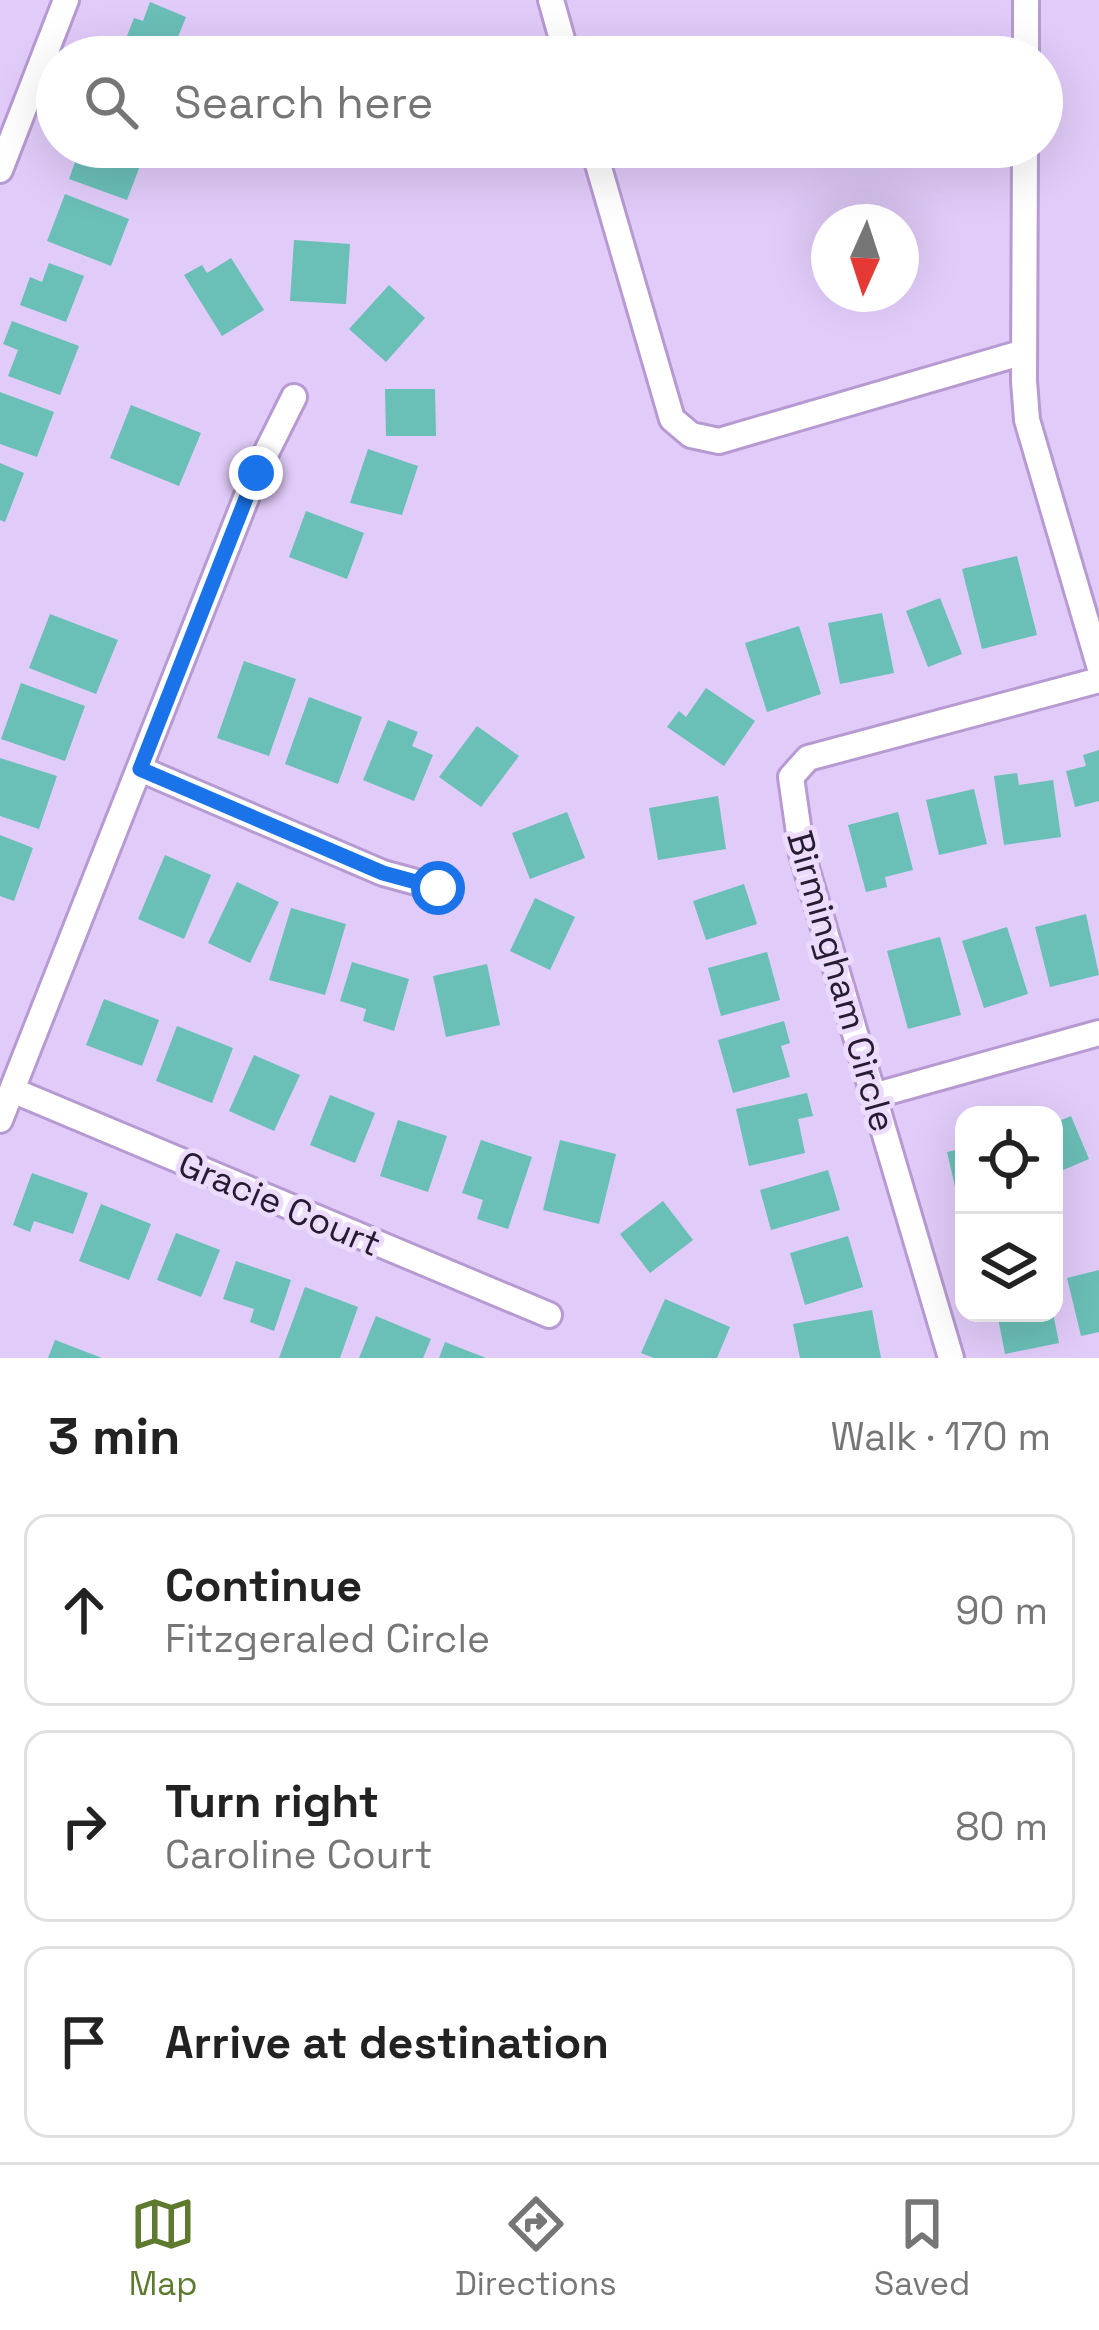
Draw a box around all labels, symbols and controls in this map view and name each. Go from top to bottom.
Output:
search box [36,36,1063,168]
icon: search [78,69,144,135]
text: Search here [174,74,433,131]
north arrow [811,204,919,312]
route end [229,446,283,500]
street label: Birmingham Circle [776,826,906,1137]
route start [411,861,465,915]
map controls [955,1106,1063,1322]
button: locate [955,1106,1063,1214]
street label: Gracie Court [171,1141,388,1267]
button: layers [955,1214,1063,1322]
text: 3 min [48,1404,181,1469]
text: Walk · 170 m [830,1412,1051,1461]
text: Continue [165,1557,362,1614]
icon: ahead [51,1577,117,1643]
text: 90 m [956,1586,1048,1635]
text: Fitzgeraled Circle [165,1614,490,1663]
text: Turn right [165,1773,379,1830]
icon: right [51,1793,117,1859]
text: 80 m [955,1802,1048,1851]
text: Caroline Court [165,1830,432,1879]
icon: arrive [51,2009,117,2075]
text: Arrive at destination [165,2014,609,2071]
tab: Map [129,2191,197,2305]
tab: Directions [455,2191,617,2305]
tab: Saved [874,2191,970,2305]

